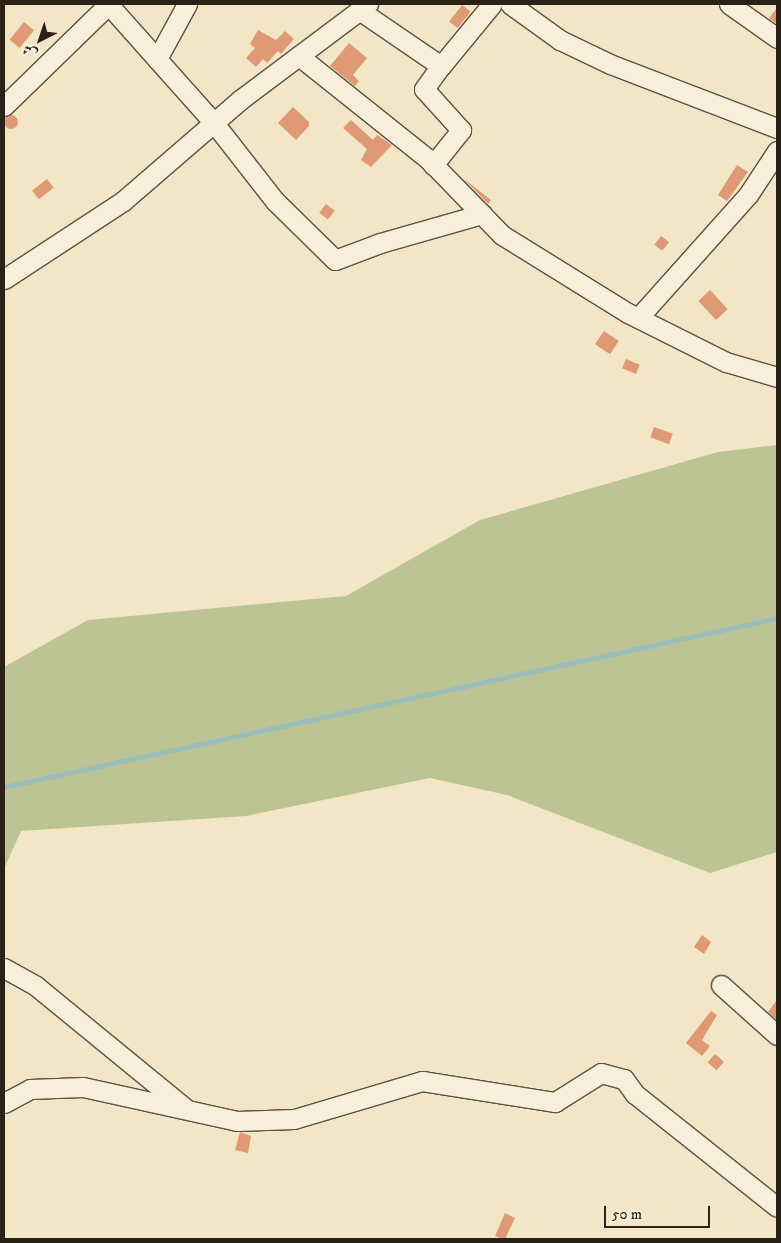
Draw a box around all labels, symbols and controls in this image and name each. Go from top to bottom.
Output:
north arrow [15,15,65,65]
text: ش [19,40,41,63]
scale bar [606,1196,712,1228]
text: 50 m [612,1205,642,1224]

